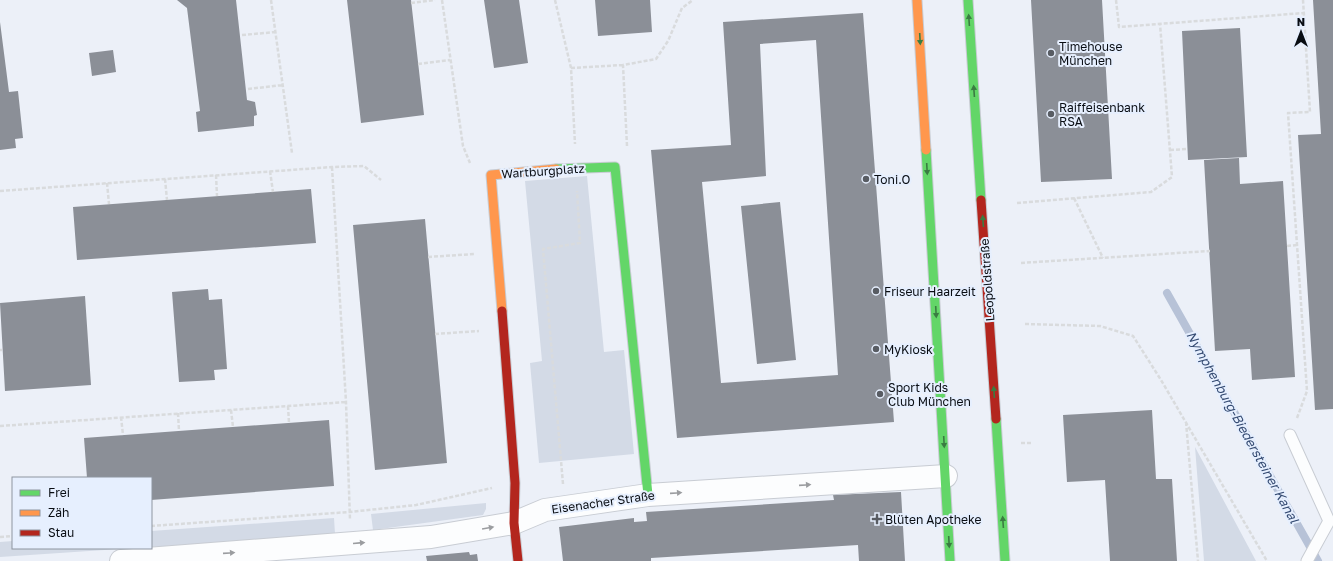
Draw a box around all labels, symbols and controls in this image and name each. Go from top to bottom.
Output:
north arrow [1281,12,1321,52]
one-way arrow [966,13,972,26]
text: N [1297,15,1305,28]
one-way arrow [916,33,923,45]
place label: Timehouse München [1059,39,1122,68]
marker: Timehouse München [1046,48,1056,58]
one-way arrow [970,85,977,97]
place label: Raiffeisenbank RSA [1059,100,1145,129]
marker: Raiffeisenbank RSA [1046,109,1056,119]
street label: Wartburgplatz [501,161,585,181]
one-way arrow [924,163,931,175]
place label: Toni.O [874,172,911,187]
marker: Toni.O [861,174,871,184]
one-way arrow [979,215,986,227]
street label: Leopoldstraße [977,238,997,322]
place label: Friseur Haarzeit [884,284,976,299]
marker: Friseur Haarzeit [871,286,881,296]
one-way arrow [932,306,939,318]
water label: Nymphenburg-Biedersteiner Kanal [1183,328,1303,526]
place label: MyKiosk [884,342,933,357]
marker: MyKiosk [871,344,881,354]
place label: Sport Kids Club München [888,380,971,409]
one-way arrow [991,386,998,398]
marker: Sport Kids Club München [875,389,885,399]
one-way arrow [940,436,947,448]
legend [12,477,152,549]
one-way arrow [799,481,811,488]
text: Frei [48,485,70,500]
street label: Eisenacher Straße [550,487,656,517]
one-way arrow [670,489,682,496]
text: Zäh [48,505,69,520]
place label: Blüten Apotheke [885,512,982,527]
marker: Blüten Apotheke [872,514,882,524]
one-way arrow [999,516,1006,528]
one-way arrow [482,524,494,530]
text: Stau [48,525,74,540]
one-way arrow [946,536,953,548]
one-way arrow [353,540,365,547]
one-way arrow [223,549,235,556]

